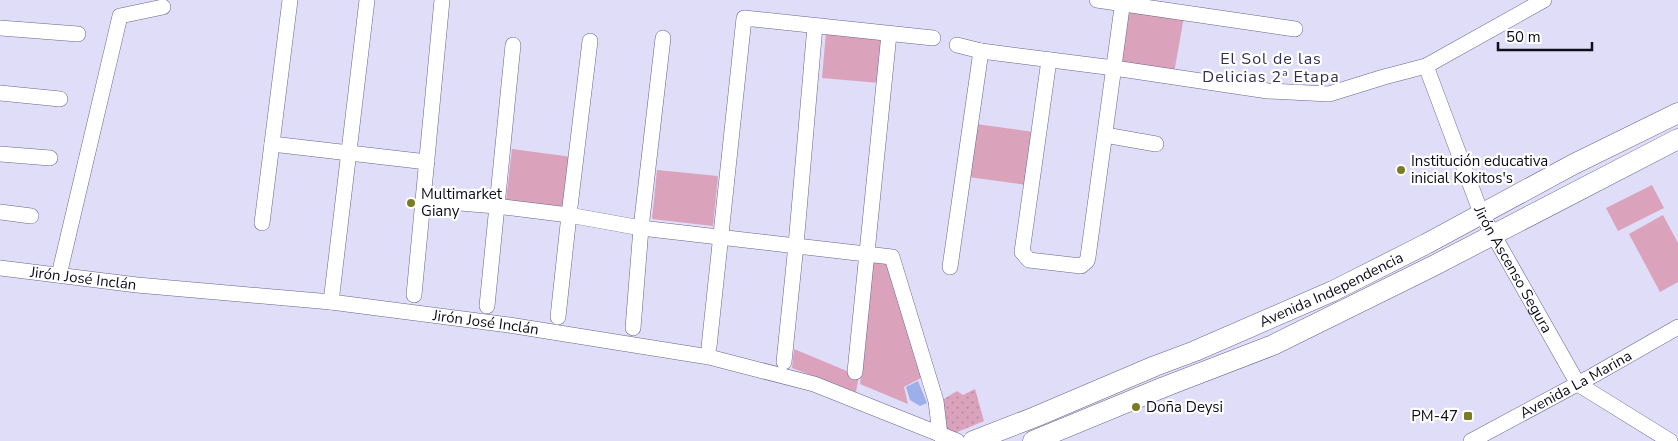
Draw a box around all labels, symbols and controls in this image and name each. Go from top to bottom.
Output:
scale bar [1498,20,1592,52]
text: 50 m [1506,27,1541,47]
district label: El Sol de las Delicias 2ª Etapa [1202,48,1340,88]
place label: Institución educativa inicial Kokitos's [1411,151,1548,188]
marker: Institución educativa inicial Kokitos's [1395,164,1407,176]
place label: Multimarket Giany [421,184,503,221]
marker: Multimarket Giany [405,197,417,209]
street label: Jirón Ascenso Segura [1469,203,1557,337]
street label: Avenida Independencia [1256,247,1407,332]
street label: Jirón José Inclán [28,262,138,295]
street label: Jirón José Inclán [431,305,540,340]
street label: Avenida La Marina [1516,346,1635,423]
place label: Doña Deysi [1146,397,1223,417]
marker: Doña Deysi [1130,401,1142,413]
place label: PM-47 [1411,406,1458,426]
marker: PM-47 [1462,410,1474,422]

